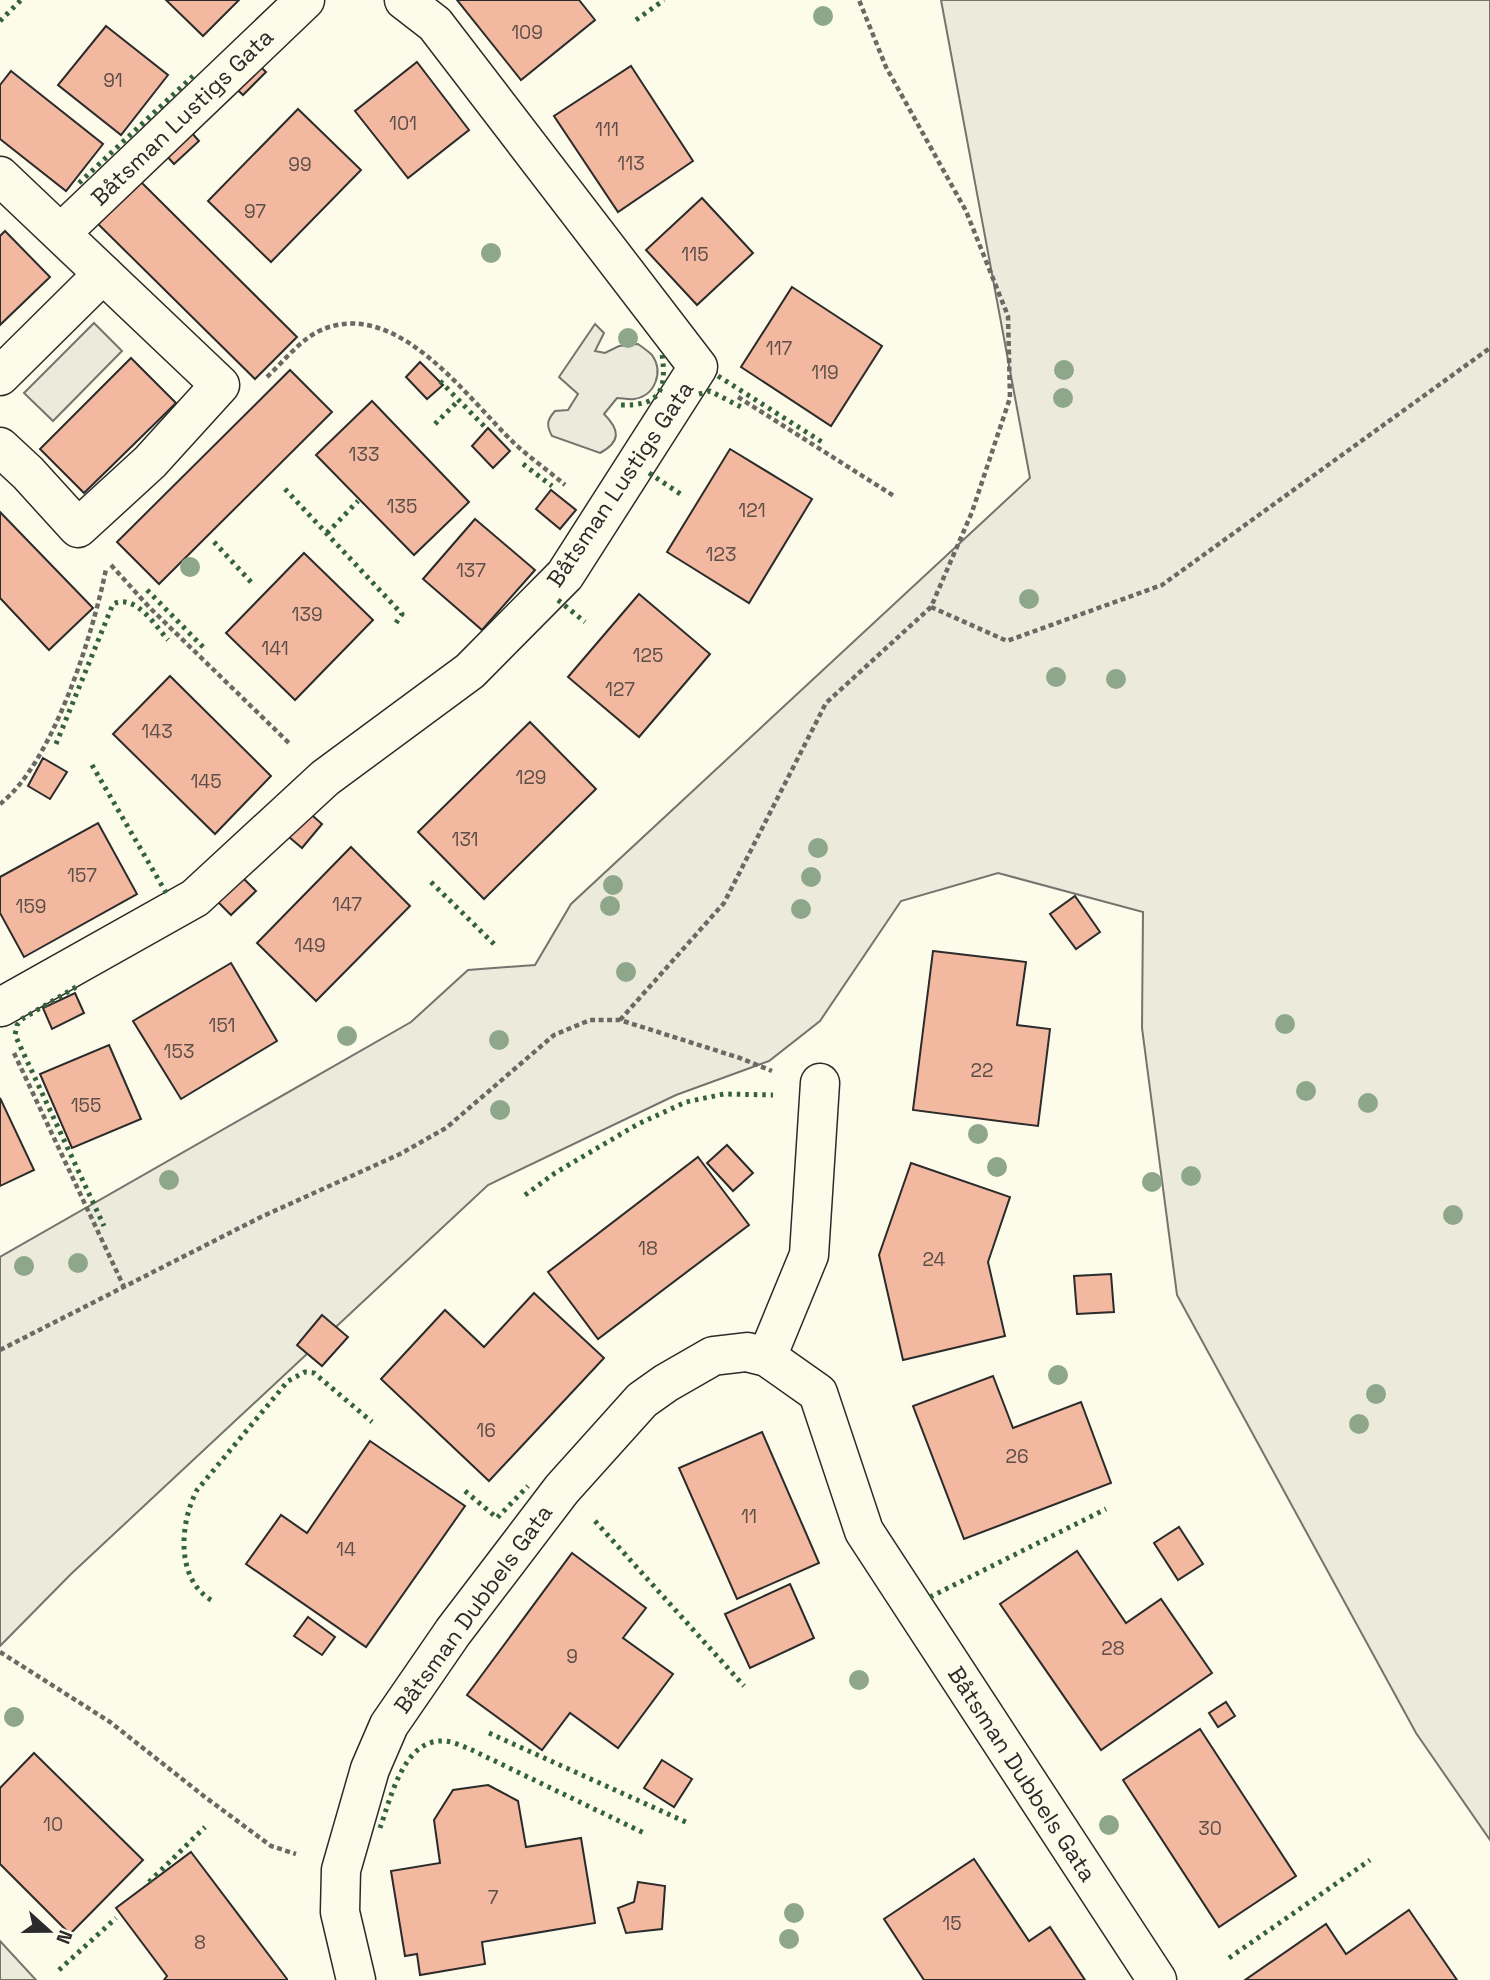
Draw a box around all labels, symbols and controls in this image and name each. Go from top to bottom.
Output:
house number: 109 [511,20,543,45]
street label: Båtsman Lustigs Gata [84,22,280,212]
house number: 91 [103,68,123,93]
house number: 101 [389,111,417,136]
house number: 111 [595,117,619,142]
house number: 113 [617,151,645,176]
house number: 99 [288,152,312,177]
house number: 97 [244,199,266,224]
house number: 115 [681,242,709,267]
house number: 117 [766,336,793,361]
house number: 119 [811,360,839,385]
street label: Båtsman Lustigs Gata [540,375,700,593]
house number: 133 [349,442,379,467]
house number: 135 [387,494,417,519]
house number: 121 [738,498,766,523]
house number: 123 [706,542,736,567]
house number: 137 [456,558,486,583]
house number: 139 [291,602,323,627]
house number: 141 [261,636,289,661]
house number: 125 [633,643,663,668]
house number: 127 [605,677,635,702]
house number: 143 [141,719,173,744]
house number: 129 [516,765,546,790]
house number: 145 [190,769,222,794]
house number: 131 [451,827,479,852]
house number: 157 [67,863,97,888]
house number: 147 [332,892,362,917]
house number: 159 [16,894,46,919]
house number: 149 [294,933,326,958]
house number: 151 [209,1013,236,1038]
house number: 153 [164,1039,194,1064]
house number: 22 [971,1058,993,1083]
house number: 155 [71,1093,101,1118]
house number: 18 [638,1236,658,1261]
house number: 24 [923,1247,946,1272]
house number: 16 [476,1418,496,1443]
house number: 26 [1005,1444,1029,1469]
street label: Båtsman Dubbels Gata [387,1499,559,1719]
house number: 11 [741,1504,757,1529]
house number: 14 [336,1537,356,1562]
house number: 28 [1101,1636,1125,1661]
house number: 9 [566,1644,578,1669]
street label: Båtsman Dubbels Gata [941,1661,1103,1887]
house number: 10 [43,1812,63,1837]
house number: 30 [1198,1816,1222,1841]
house number: 7 [488,1885,499,1910]
north arrow [14,1896,84,1966]
house number: 15 [942,1911,962,1936]
text: N [50,1926,78,1947]
house number: 8 [194,1930,206,1955]

